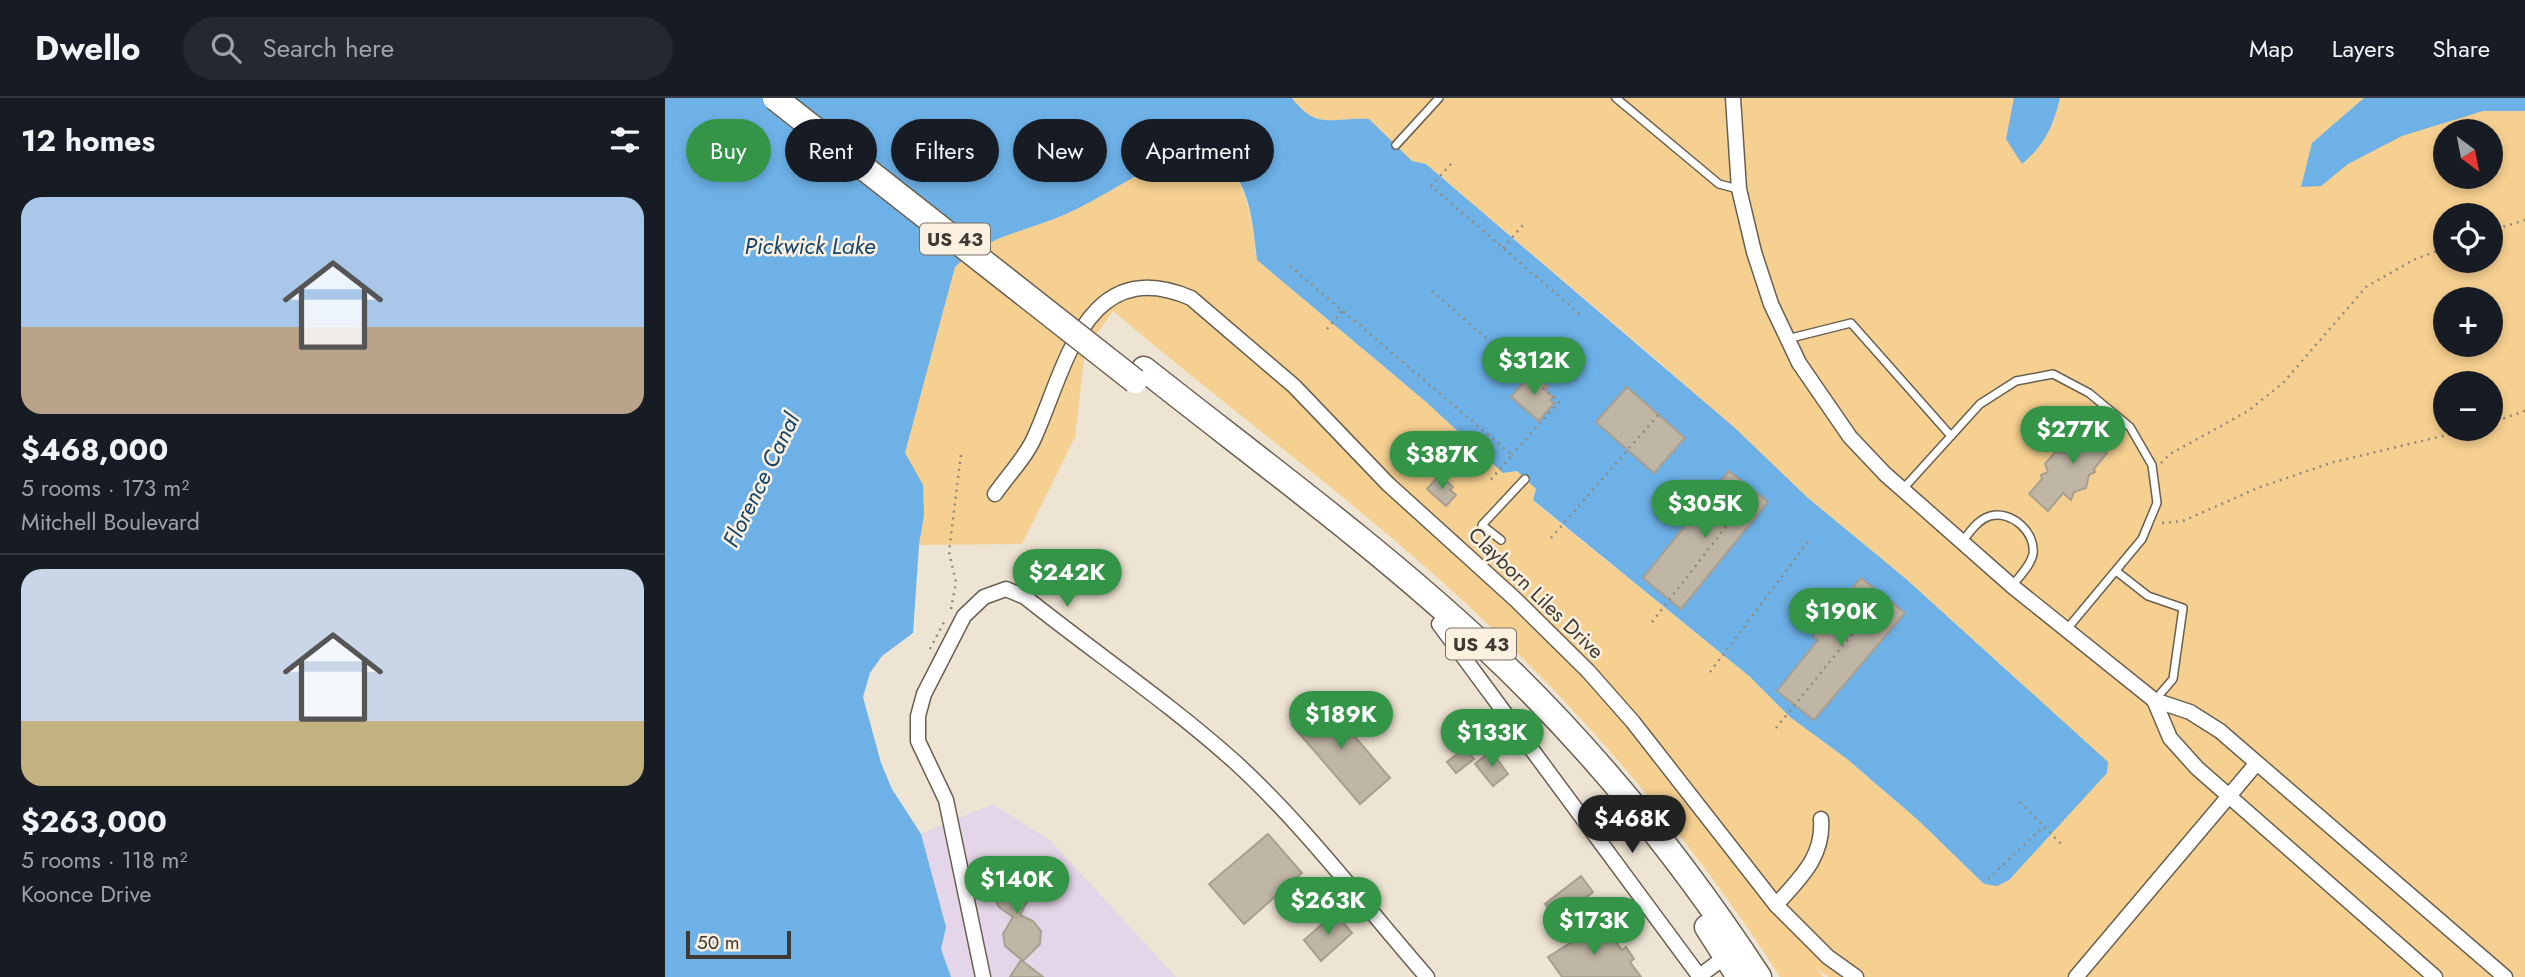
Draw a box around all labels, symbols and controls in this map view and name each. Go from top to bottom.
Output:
search box [183,17,673,80]
text: Dwello [35,25,141,72]
icon: search [207,29,245,67]
text: Search here [263,29,394,67]
text: Map [2249,31,2294,66]
text: Layers [2332,31,2394,66]
text: Share [2432,31,2490,66]
text: 12 homes [21,119,155,162]
chip: Buy [686,119,771,182]
chip: Rent [785,119,877,182]
chip: Filters [891,119,999,182]
chip: New [1013,119,1107,182]
chip: Apartment [1121,119,1274,182]
north arrow [2433,119,2503,189]
map controls [2433,119,2503,441]
icon: filters [606,121,644,159]
button: locate [2433,203,2503,273]
road number: US 43 [920,223,990,254]
water label: Pickwick Lake [744,229,876,263]
icon: home [270,242,396,368]
button: + [2433,287,2503,357]
pin: $312K [1485,338,1583,397]
text: $312K [1498,343,1570,377]
button: − [2433,371,2503,441]
water label: Florence Canal [714,406,809,553]
pin: $277K [2024,406,2122,466]
text: $277K [2036,412,2110,446]
text: $468,000 [21,428,168,471]
pin: $387K [1393,432,1491,491]
text: $387K [1406,437,1478,471]
text: 5 rooms · 173 m² [21,471,189,505]
pin: $305K [1656,480,1754,540]
text: $305K [1668,486,1742,520]
text: Mitchell Boulevard [21,505,200,539]
street label: Clayborn Liles Drive [1461,520,1611,666]
pin: $242K [1018,550,1116,609]
text: $242K [1029,555,1105,589]
pin: $190K [1792,588,1890,648]
text: $190K [1805,594,1877,628]
icon: home [270,614,396,740]
road number: US 43 [1446,628,1516,660]
pin: $189K [1292,692,1390,751]
text: $189K [1305,697,1377,731]
pin: $133K [1443,710,1541,769]
text: $133K [1457,715,1527,749]
pin: $468K [1583,796,1681,855]
text: $263,000 [21,800,167,843]
text: $468K [1594,801,1670,835]
text: 5 rooms · 118 m² [21,843,188,877]
pin: $140K [968,856,1066,916]
text: $140K [980,862,1054,896]
text: Koonce Drive [21,877,151,911]
pin: $263K [1279,878,1377,937]
text: $263K [1290,883,1366,917]
pin: $173K [1545,898,1643,957]
text: $173K [1559,903,1629,937]
scale bar [686,928,791,960]
text: 50 m [697,929,740,956]

